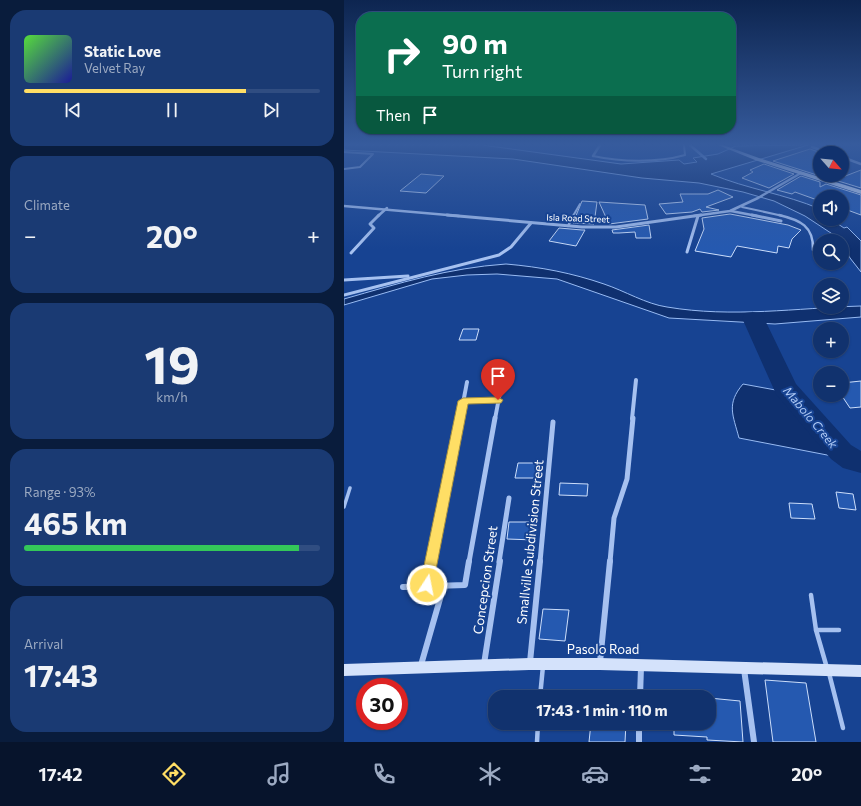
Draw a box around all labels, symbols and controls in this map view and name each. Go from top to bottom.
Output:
text: 90 m [442,26,508,60]
icon: right [376,28,428,80]
text: Static Love [84,42,161,60]
text: Velvet Ray [84,60,145,76]
text: Turn right [442,60,522,82]
icon: previous [62,99,84,121]
icon: pause [161,99,183,121]
icon: next [260,99,282,121]
icon: arrive [419,104,441,126]
text: Then [376,106,411,124]
north arrow [813,146,849,182]
map controls [813,146,849,402]
button: sound [813,190,849,226]
text: Climate [24,197,70,213]
street label: Isla Road Street [546,211,610,225]
text: 20° [146,217,198,254]
text: − [24,222,37,249]
text: + [307,222,320,249]
button: search [813,234,849,270]
button: layers [813,278,849,314]
button: + [813,322,849,358]
text: 19 [144,331,200,395]
pin [481,359,515,400]
icon: arrive [487,365,509,387]
button: − [813,366,849,402]
water label: Mabolo Creek [781,383,841,451]
text: km/h [156,389,188,405]
street label: Smallville Subdivision Street [513,459,547,625]
text: Range · 93% [24,484,95,500]
text: 465 km [24,504,128,541]
street label: Concepcion Street [469,525,501,635]
position arrow [406,564,448,606]
text: Arrival [24,636,63,652]
street label: Pasolo Road [567,641,639,657]
text: 17:43 [24,656,98,693]
speed limit sign: 30 [356,678,408,730]
text: 17:43 · 1 min · 110 m [536,701,668,719]
icon: directions [160,760,188,788]
icon: music [265,760,293,788]
icon: phone [370,760,398,788]
icon: climate [476,760,504,788]
icon: car [581,760,609,788]
icon: filters [686,760,714,788]
text: 17:42 [39,763,83,785]
text: 20° [791,763,822,785]

